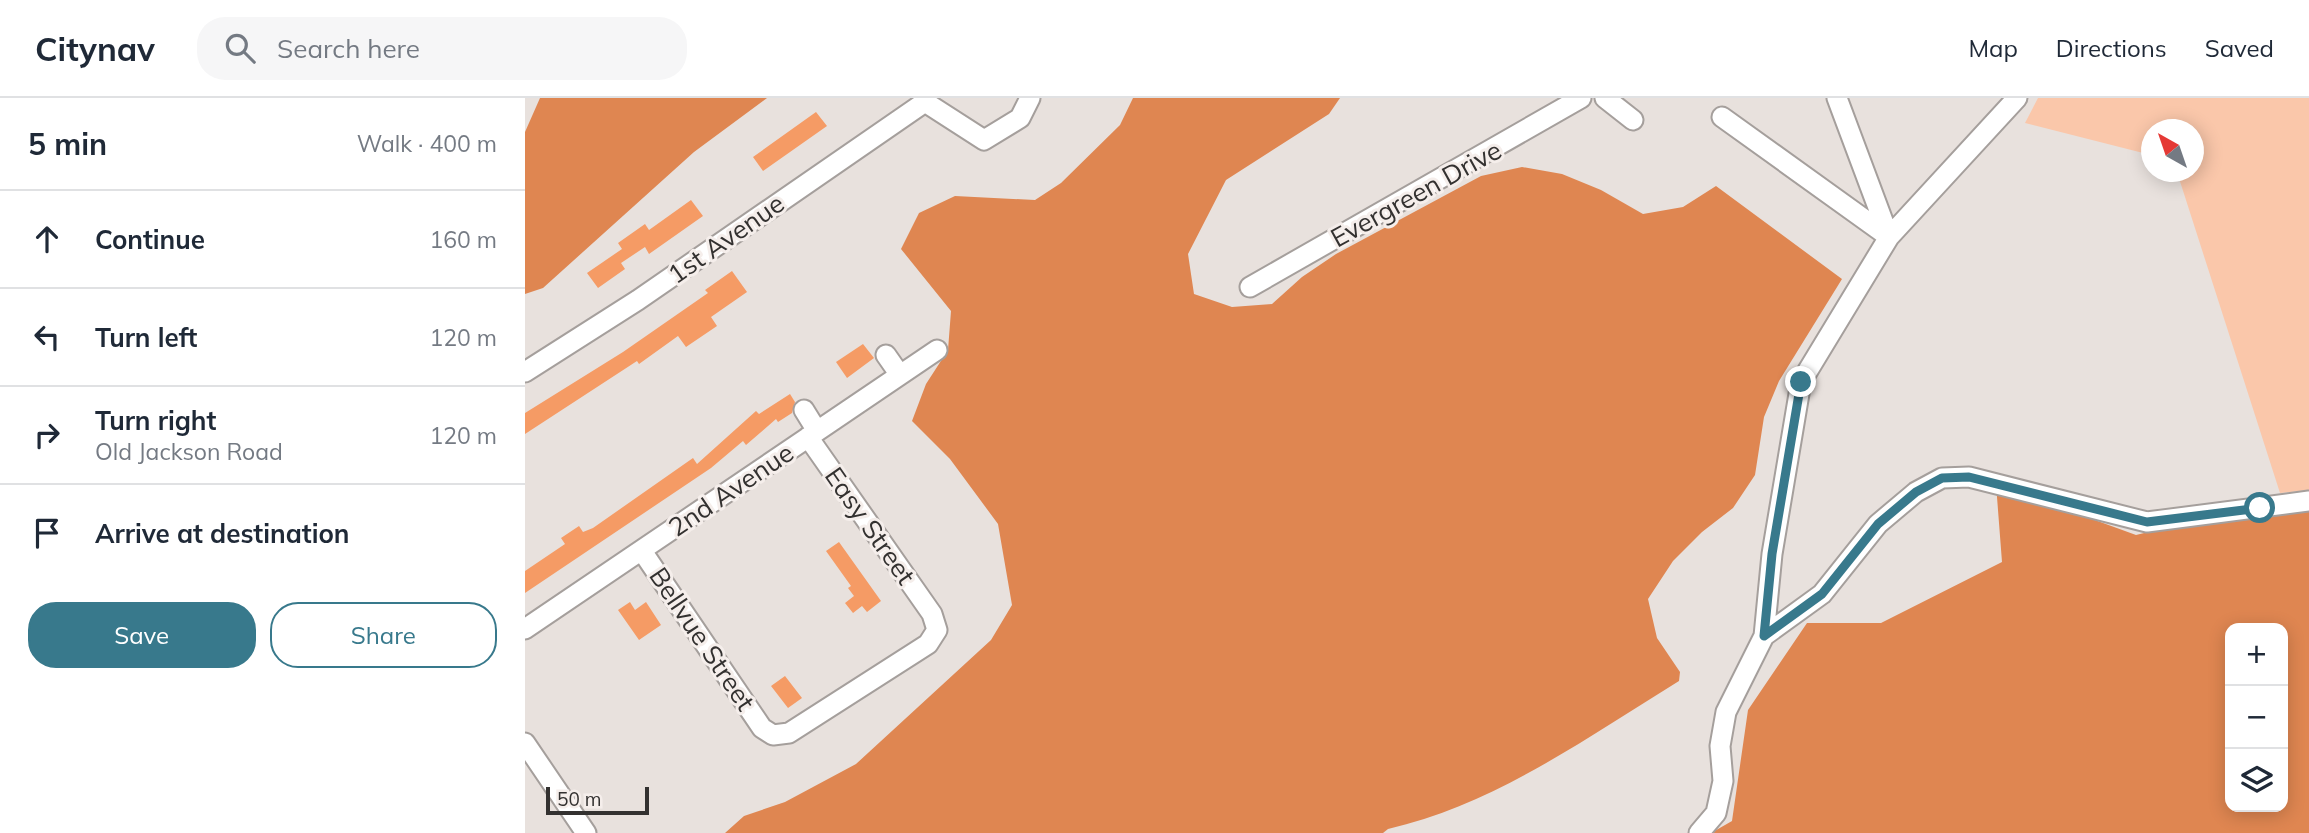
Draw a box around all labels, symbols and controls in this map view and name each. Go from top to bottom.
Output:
search box [197,17,687,80]
text: Citynav [35,28,155,69]
icon: search [221,29,259,67]
text: Search here [277,32,420,65]
text: Map [1968,33,2018,63]
text: Directions [2056,33,2167,63]
text: Saved [2205,33,2274,63]
north arrow [2141,119,2204,182]
text: 5 min [28,125,107,163]
text: Walk · 400 m [357,129,497,158]
street label: Evergreen Drive [1325,133,1507,254]
street label: 1st Avenue [661,186,790,291]
icon: ahead [28,220,66,258]
text: Continue [95,223,205,256]
text: 160 m [429,225,497,254]
icon: left [28,318,66,356]
text: Turn left [95,321,197,354]
text: 120 m [429,323,497,352]
route end [1785,366,1816,397]
text: Turn right [95,404,216,437]
icon: right [28,416,66,454]
text: 120 m [429,421,497,450]
street label: 2nd Avenue [662,436,800,543]
text: Old Jackson Road [95,437,283,466]
street label: Easy Street [818,461,923,591]
route start [2244,492,2275,523]
icon: arrive [28,514,66,552]
text: Arrive at destination [95,517,350,550]
street label: Bellvue Street [642,561,762,717]
button: Save [28,602,256,668]
button: Share [270,602,497,668]
map controls [2225,623,2288,812]
button: + [2225,623,2288,686]
button: − [2225,686,2288,749]
button: layers [2225,749,2288,812]
scale bar [546,784,649,816]
text: 50 m [557,787,601,811]

